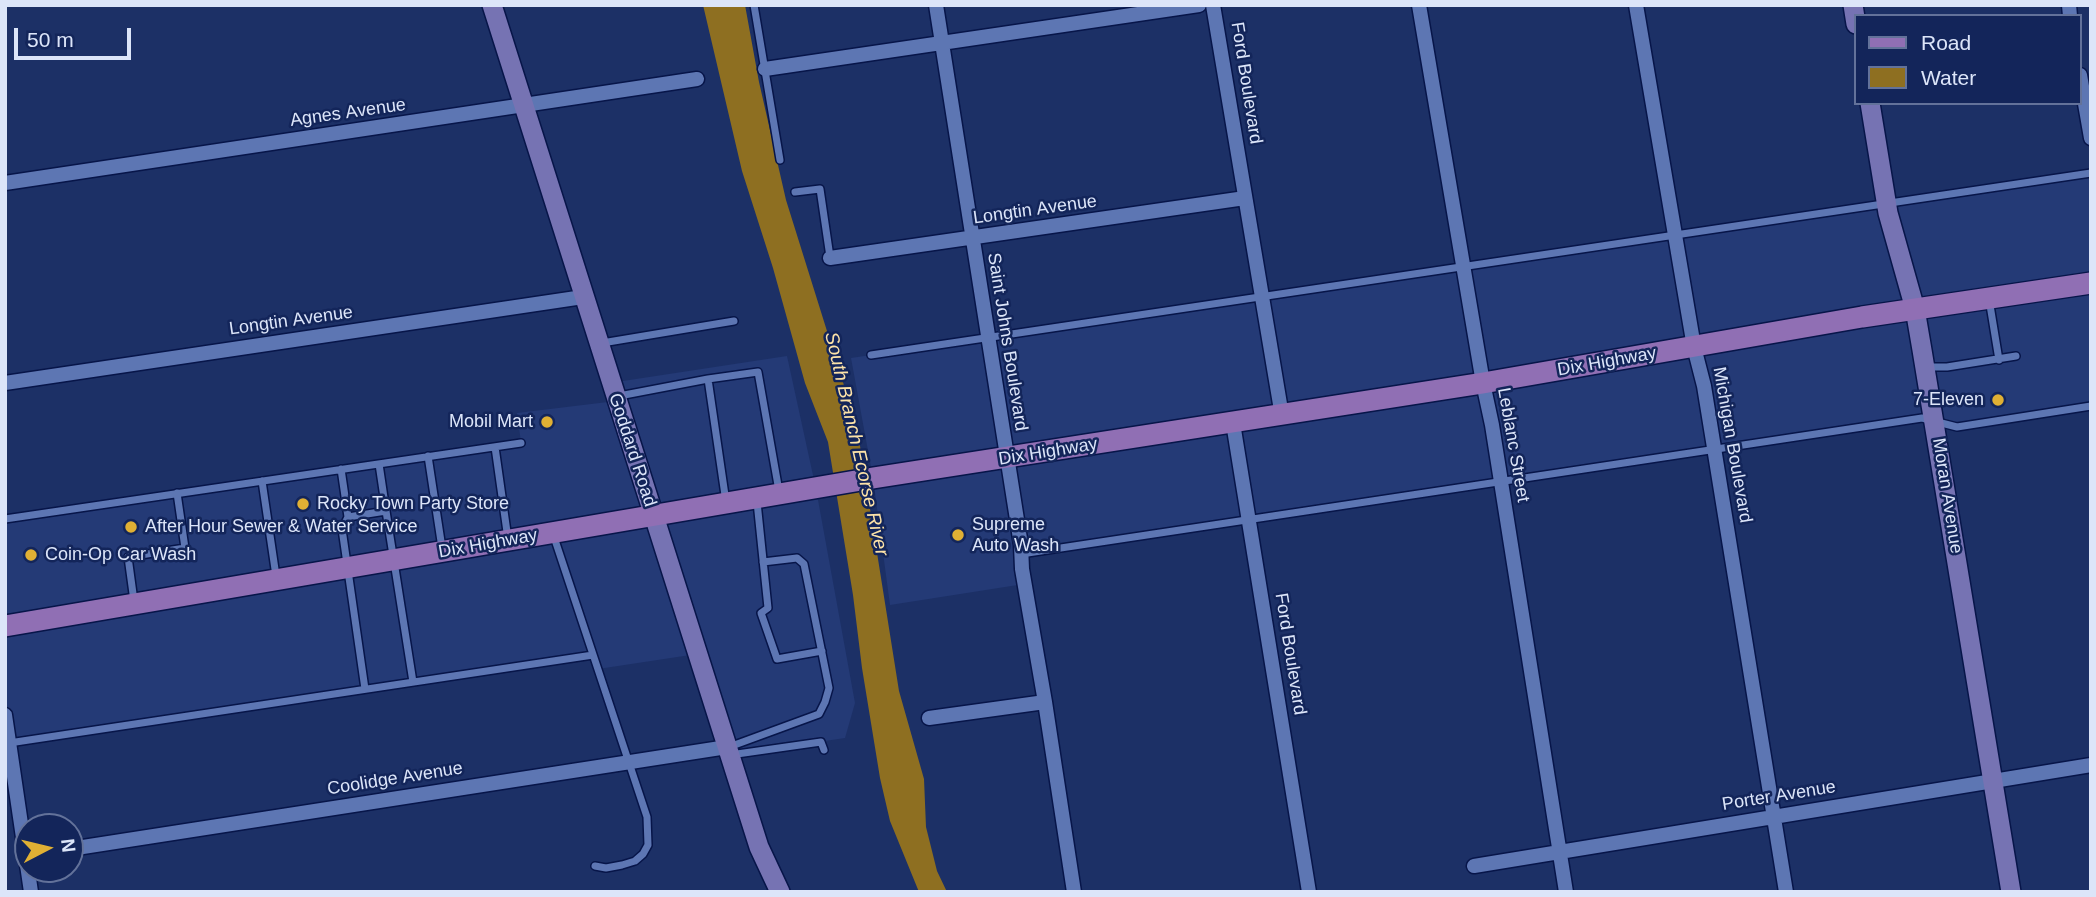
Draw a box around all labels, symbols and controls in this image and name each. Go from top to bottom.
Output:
scale bar [18,14,135,58]
legend [1854,14,2082,105]
street label: Ford Boulevard [1226,21,1266,145]
text: 50 m [27,28,74,51]
text: Road [1921,31,1971,54]
text: Water [1921,66,1976,89]
street label: Agnes Avenue [289,94,407,132]
street label: Longtin Avenue [972,191,1098,229]
street label: Saint Johns Boulevard [982,251,1032,433]
street label: Longtin Avenue [228,302,354,340]
water label: South Branch Ecorse River [819,330,893,558]
street label: Dix Highway [1556,343,1658,381]
street label: Michigan Boulevard [1708,365,1756,525]
street label: Leblanc Street [1492,386,1534,504]
place label: 7-Eleven [1913,389,1984,411]
street label: Goddard Road [603,391,661,509]
marker: 7-Eleven [1990,392,2006,408]
place label: Mobil Mart [449,411,533,433]
marker: Mobil Mart [539,414,555,430]
street label: Dix Highway [997,434,1099,470]
street label: Moran Avenue [1927,437,1967,555]
place label: Rocky Town Party Store [317,493,509,515]
marker: Rocky Town Party Store [295,496,311,512]
place label: Supreme Auto Wash [972,514,1059,556]
place label: After Hour Sewer & Water Service [145,516,417,538]
marker: After Hour Sewer & Water Service [123,519,139,535]
street label: Dix Highway [437,525,539,563]
marker: Supreme Auto Wash [950,527,966,543]
place label: Coin-Op Car Wash [45,544,196,566]
marker: Coin-Op Car Wash [23,547,39,563]
street label: Ford Boulevard [1270,592,1310,716]
street label: Coolidge Avenue [326,758,464,800]
street label: Porter Avenue [1721,776,1837,816]
north arrow [14,813,84,883]
text: N [57,838,80,854]

